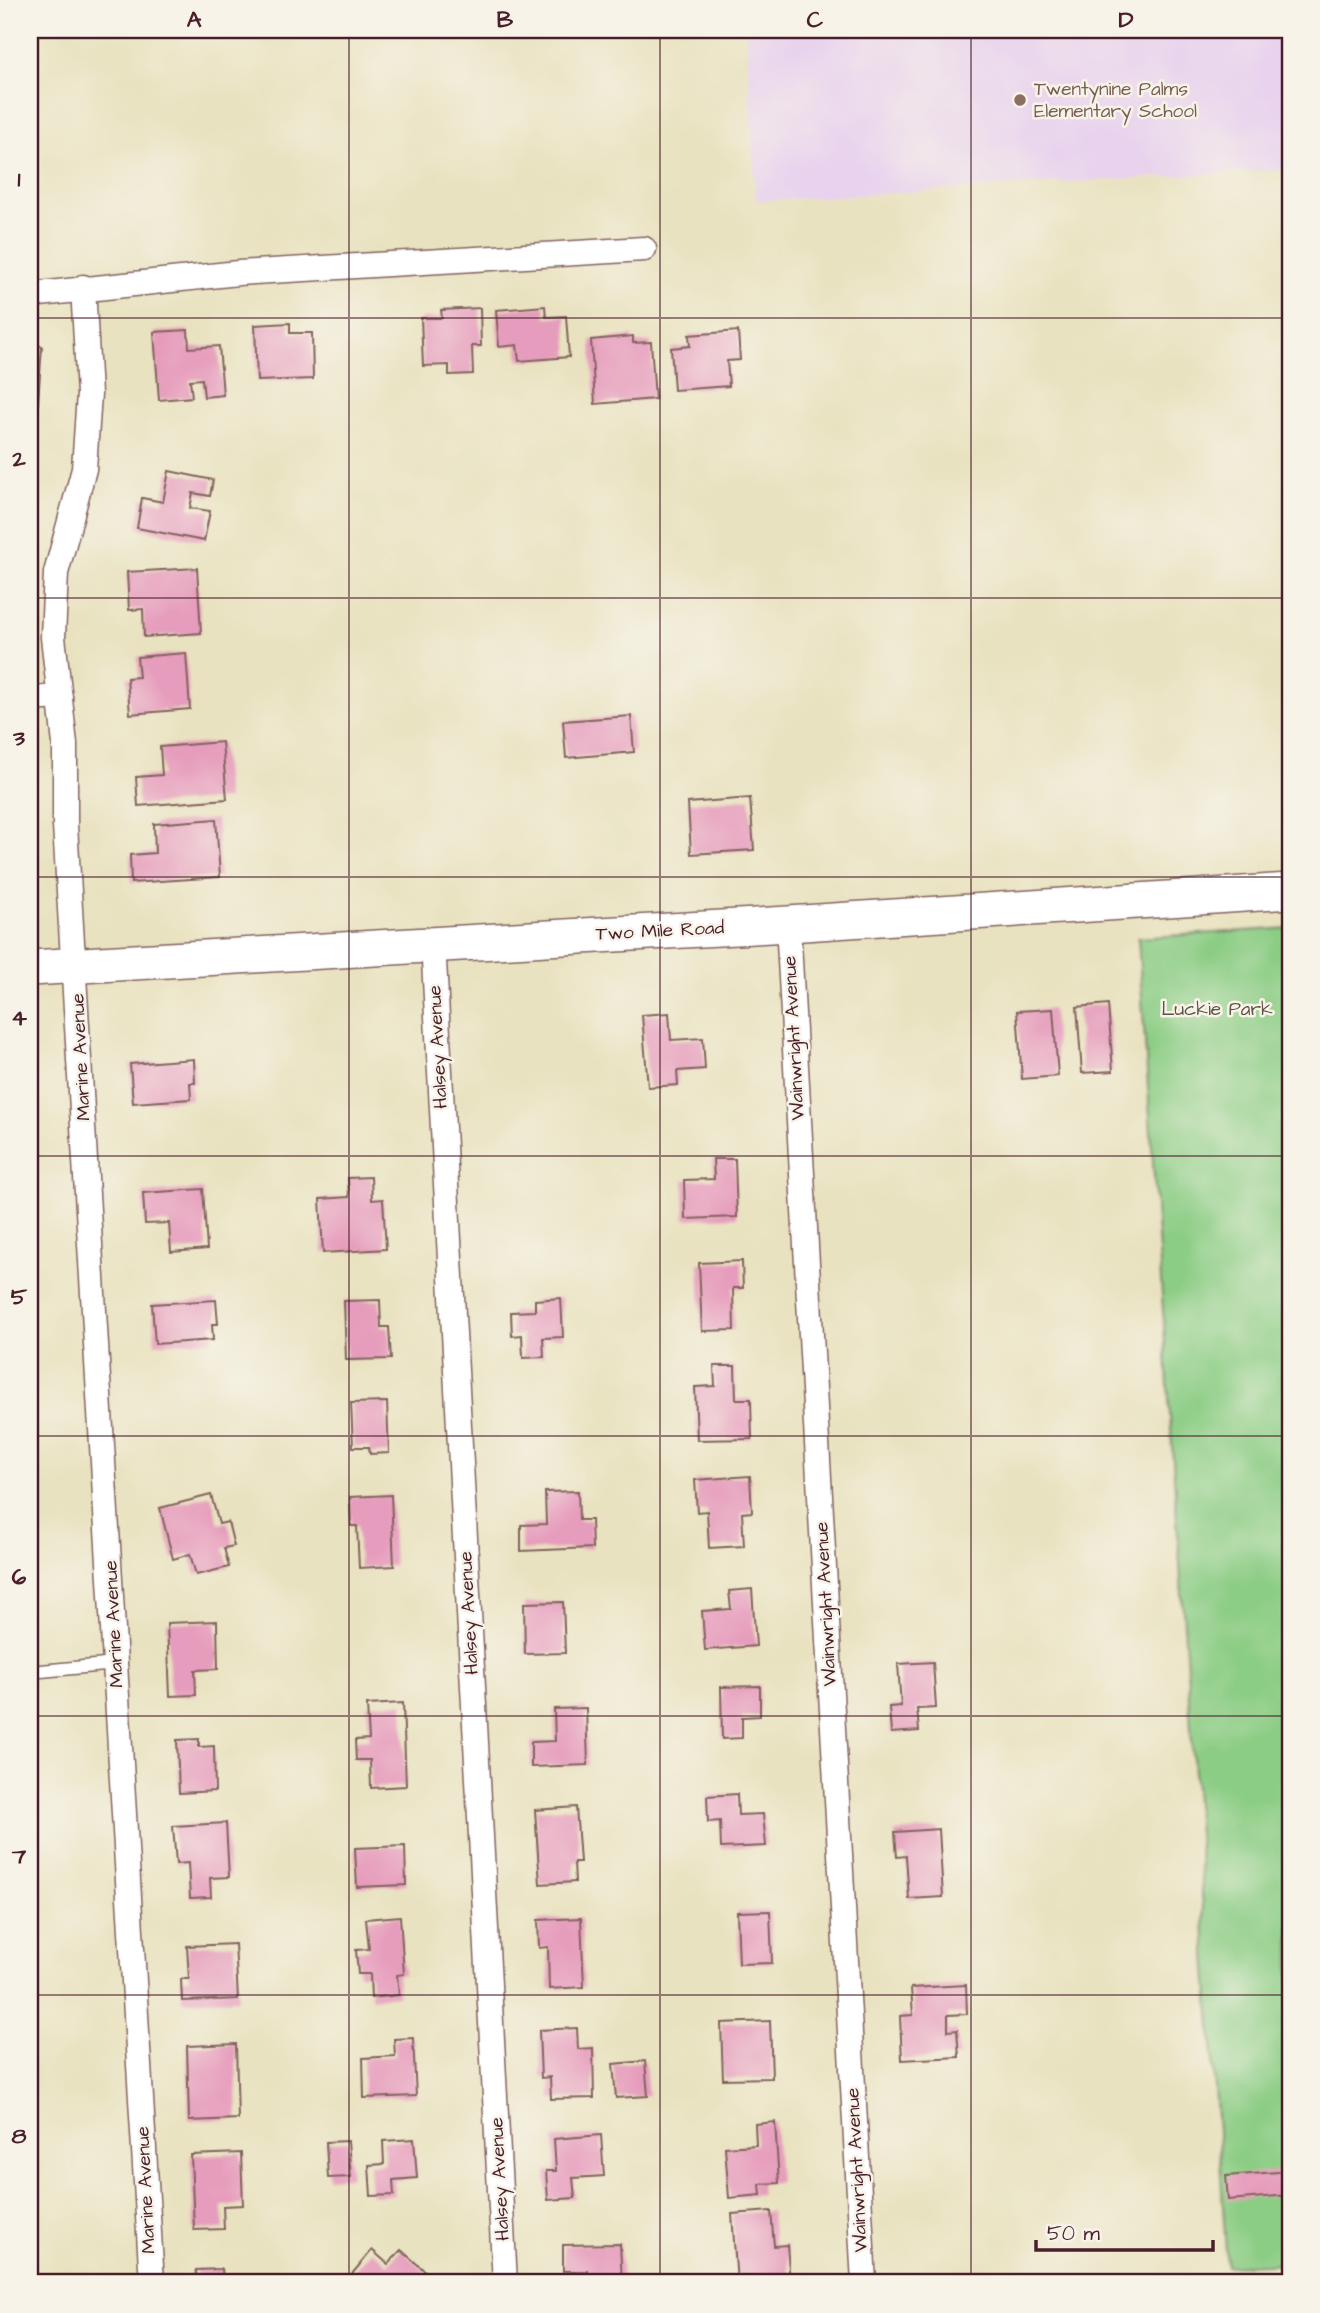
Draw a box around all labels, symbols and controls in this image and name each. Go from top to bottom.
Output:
text: A [187,4,202,36]
text: B [497,4,514,36]
text: C [807,4,824,36]
text: D [1119,4,1134,36]
place label: Twentynine Palms Elementary School [1034,76,1197,126]
marker: Twentynine Palms Elementary School [1012,92,1028,108]
text: 1 [18,163,21,195]
text: 2 [11,443,26,475]
text: 3 [12,722,25,754]
street label: Two Mile Road [595,914,725,948]
street label: Wainwright Avenue [776,955,813,1121]
street label: Halsey Avenue [421,984,456,1109]
street label: Marine Avenue [64,992,98,1122]
park label: Luckie Park [1161,996,1273,1023]
text: 4 [11,1002,27,1034]
text: 5 [11,1281,28,1313]
street label: Wainwright Avenue [808,1521,845,1687]
street label: Halsey Avenue [452,1550,487,1675]
street label: Marine Avenue [97,1559,131,1689]
text: 6 [12,1561,27,1593]
text: 7 [11,1840,27,1872]
street label: Wainwright Avenue [839,2087,876,2253]
street label: Halsey Avenue [483,2116,518,2241]
text: 8 [12,2120,27,2152]
street label: Marine Avenue [129,2125,163,2255]
scale bar [1036,2208,1213,2252]
text: 50 m [1047,2219,1101,2248]

